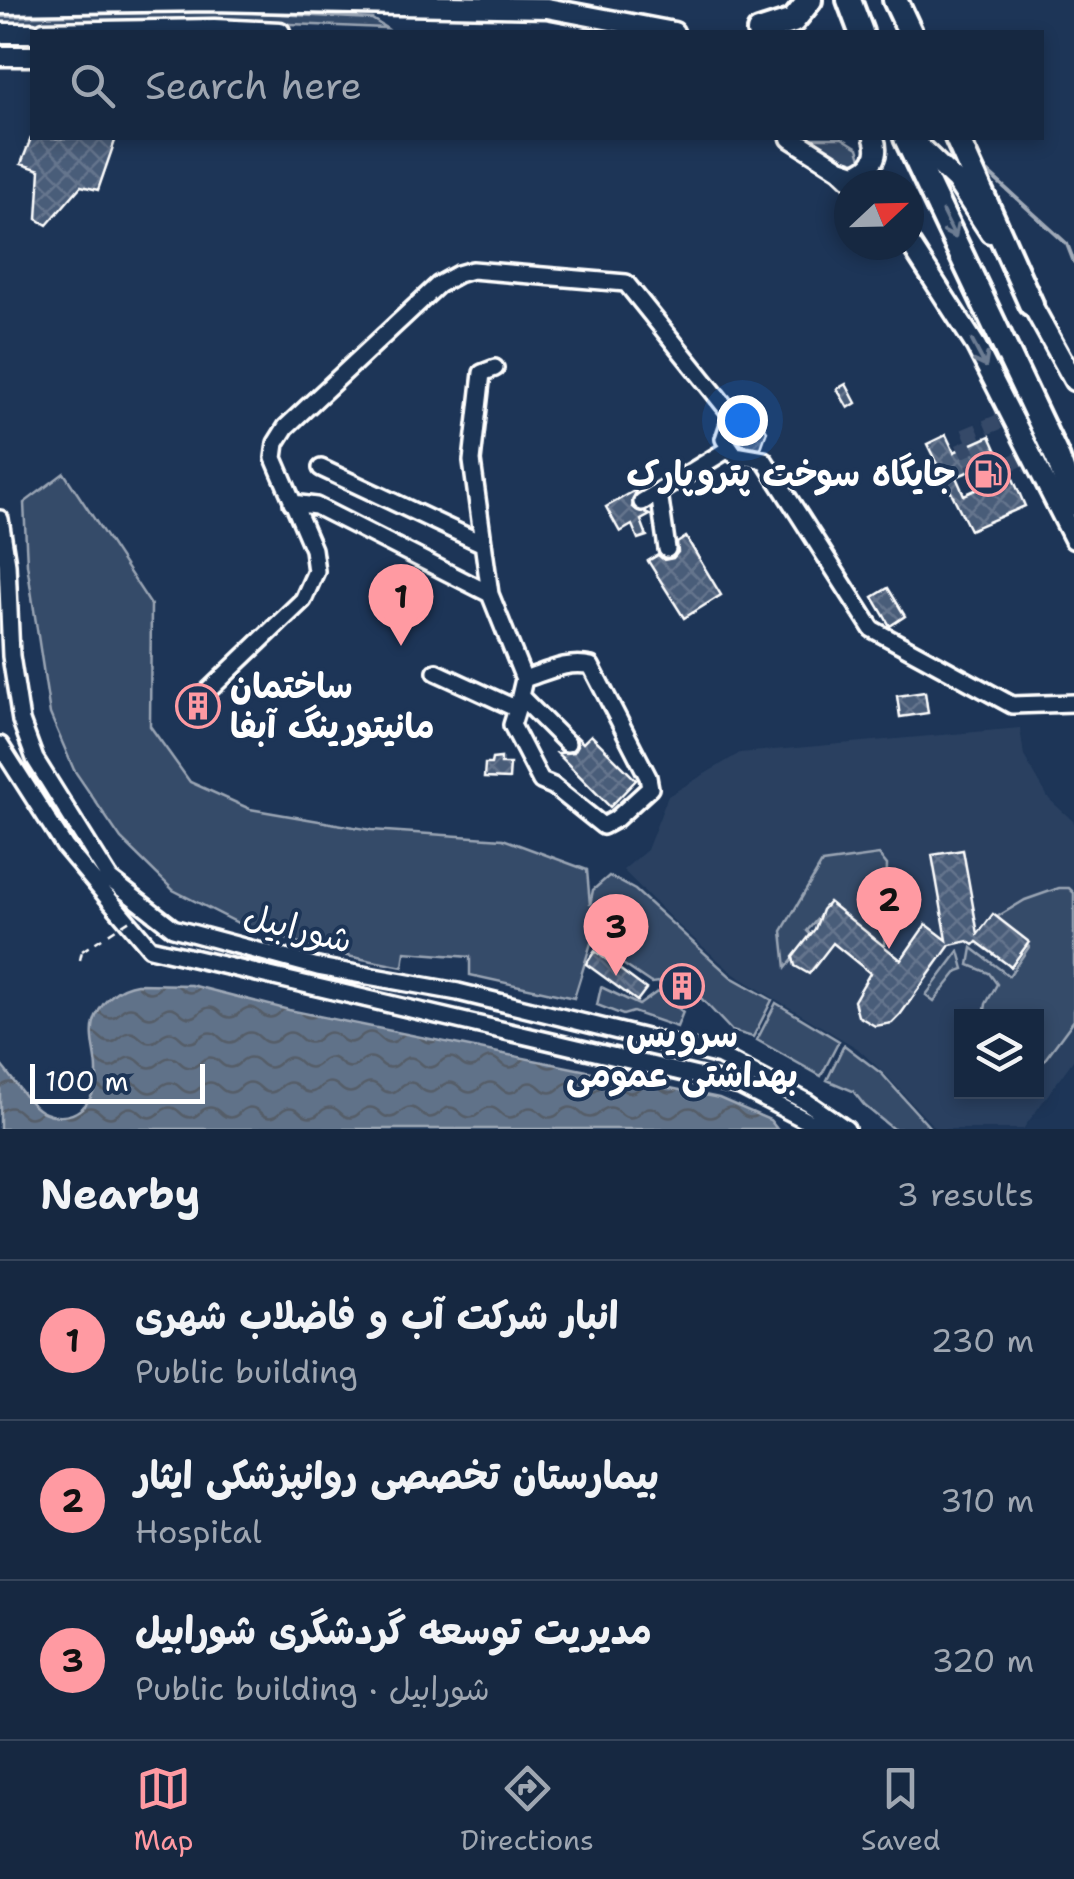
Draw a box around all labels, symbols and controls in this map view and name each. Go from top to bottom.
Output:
search box [30,30,1044,140]
icon: search [65,58,120,113]
text: Search here [145,60,362,111]
north arrow [834,170,924,260]
one-way arrow [941,209,960,239]
one-way arrow [970,338,990,368]
your location [717,395,768,446]
place label: جایگاه سوخت پتروپارک [627,450,956,497]
fuel station icon: جایگاه سوخت پتروپارک [965,451,1011,497]
pin: 1 [368,564,434,646]
place label: ساختمان مانیتورینگ آبفا [230,662,435,749]
building icon: ساختمان مانیتورینگ آبفا [175,683,221,729]
pin: 2 [856,866,922,949]
street label: شورابیل [239,891,357,964]
pin: 3 [584,894,648,976]
building icon: سرویس بهداشتی عمومی [659,963,705,1009]
map controls [954,1009,1044,1099]
button: layers [954,1009,1044,1099]
place label: سرویس بهداشتی عمومی [566,1011,798,1098]
scale bar [30,1059,205,1104]
text: 100 m [45,1062,129,1100]
text: Nearby [40,1166,200,1222]
text: 3 results [897,1173,1034,1216]
text: انبار شرکت آب و فاضلاب شهری [135,1290,618,1341]
text: 1 [65,1319,80,1362]
text: 230 m [931,1319,1034,1362]
text: Public building [135,1350,358,1393]
text: بیمارستان تخصصی روانپزشکی ایثار [135,1450,659,1501]
text: 2 [61,1479,84,1522]
text: 310 m [940,1479,1034,1522]
text: Hospital [135,1510,262,1553]
text: مدیریت توسعه گردشگری شورابیل [135,1605,652,1656]
text: 3 [61,1639,84,1682]
text: 320 m [931,1639,1034,1682]
text: Public building · شورابیل [135,1667,490,1710]
tab: Map [134,1761,193,1859]
tab: Directions [460,1761,594,1859]
tab: Saved [861,1761,940,1859]

